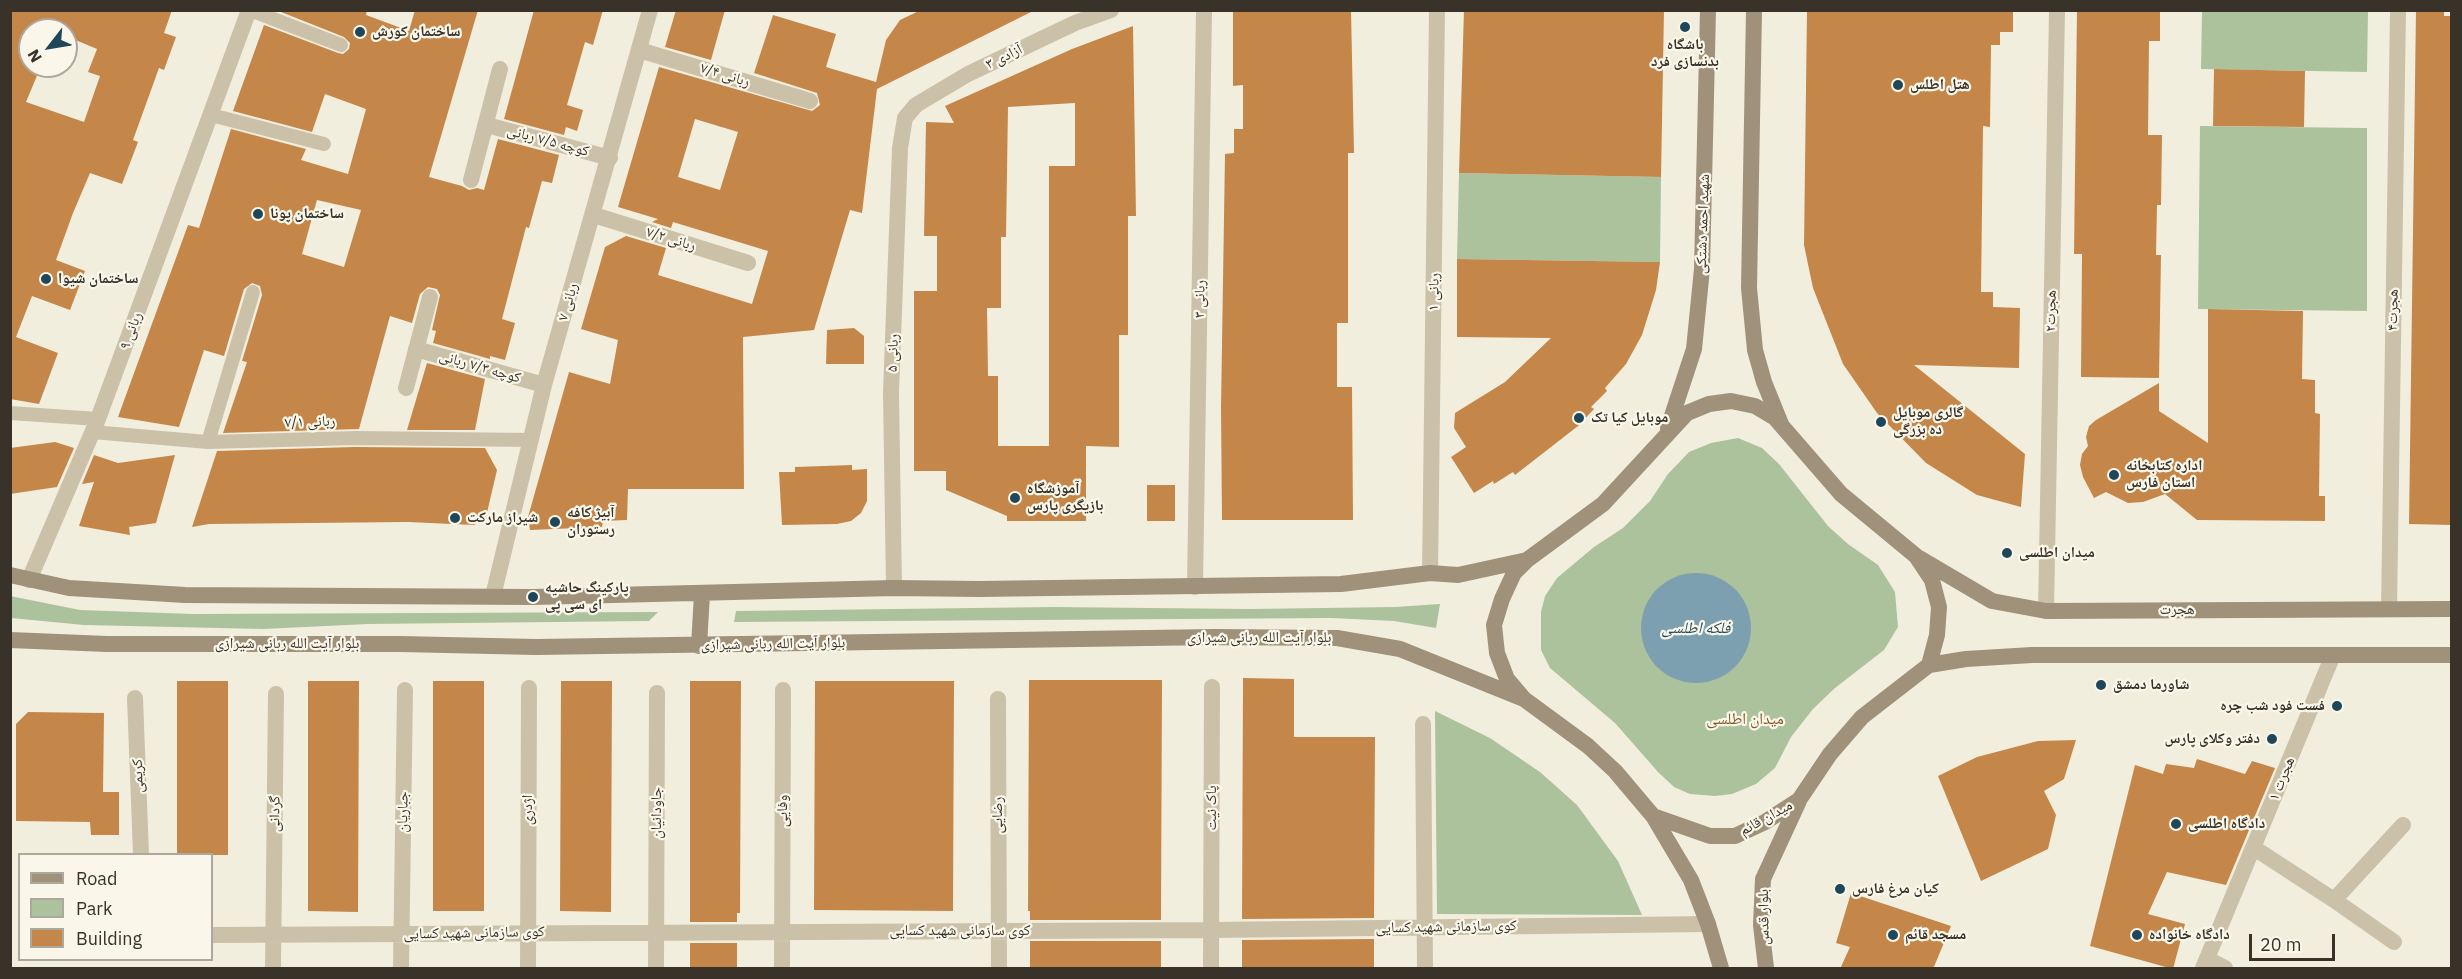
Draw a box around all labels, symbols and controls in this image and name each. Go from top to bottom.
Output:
north arrow [18,18,78,78]
marker: باشگاه بدنسازی فرد [1678,20,1692,34]
place label: ساختمان کورش [372,23,461,41]
marker: ساختمان کورش [353,25,367,39]
place label: باشگاه بدنسازی فرد [1651,36,1719,71]
street label: ۳ آزادی [983,40,1025,74]
text: N [23,46,46,66]
street label: ربانی ۷/۴ [698,59,752,91]
place label: هتل اطلس [1910,76,1970,94]
marker: هتل اطلس [1891,78,1905,92]
street label: کوچه ۷/۵ ربانی [505,121,591,161]
street label: شهید احمد دشتکی [1692,174,1714,274]
place label: ساختمان پونا [270,205,344,223]
marker: ساختمان پونا [251,207,265,221]
street label: ربانی ۷/۲ [644,223,698,255]
place label: ساختمان شیوا [58,270,139,288]
marker: ساختمان شیوا [39,272,53,286]
street label: ربانی ۱ [1425,273,1443,311]
street label: ربانی ۳ [1191,280,1209,318]
street label: ربانی ۷ [554,281,582,323]
street label: هجرت۴ [2384,289,2402,331]
street label: هجرت۲ [2042,290,2060,332]
street label: ربانی ۹ [116,310,146,352]
street label: ربانی ۵ [883,333,903,373]
street label: کوچه ۷/۳ ربانی [437,347,523,387]
place label: گالری موبایل ده بزرگی [1893,404,1963,439]
place label: موبایل کیا تک [1591,409,1668,427]
marker: موبایل کیا تک [1572,411,1586,425]
street label: ربانی ۷/۱ [284,412,336,432]
marker: گالری موبایل ده بزرگی [1874,415,1888,429]
place label: اداره کتابخانه استان فارس [2126,457,2202,492]
marker: اداره کتابخانه استان فارس [2107,468,2121,482]
place label: آموزشگاه بازیگری پارس [1027,480,1103,515]
marker: آموزشگاه بازیگری پارس [1008,491,1022,505]
place label: آبیژ کافه رستوران [567,504,615,539]
place label: شیراز مارکت [467,509,538,527]
marker: شیراز مارکت [448,511,462,525]
marker: آبیژ کافه رستوران [548,515,562,529]
place label: میدان اطلسی [2019,544,2095,562]
marker: میدان اطلسی [2000,546,2014,560]
place label: پارکینگ حاشیه ای سی پی [545,579,629,614]
marker: پارکینگ حاشیه ای سی پی [526,590,540,604]
street label: هجرت [2159,601,2195,619]
water label: فلکه اطلسی [1662,618,1730,638]
street label: بلوار آیت الله ربانی شیرازی [1187,629,1331,647]
street label: بلوار آیت الله ربانی شیرازی [701,634,845,654]
street label: بلوار آیت الله ربانی شیرازی [215,635,359,653]
place label: شاورما دمشق [2113,676,2189,694]
marker: شاورما دمشق [2094,678,2108,692]
place label: فست فود شب چره [2220,697,2325,715]
marker: فست فود شب چره [2330,699,2344,713]
district label: میدان اطلسی [1706,709,1784,729]
place label: دفتر وکلای پارس [2165,730,2260,748]
marker: دفتر وکلای پارس [2265,732,2279,746]
street label: هجرت ۱ [2265,755,2299,803]
street label: کریمی [128,759,148,793]
street label: پاک نیت [1203,785,1221,831]
street label: جاودانیان [648,787,666,839]
street label: جباریان [394,791,412,833]
street label: اژدری [519,795,537,825]
street label: وفایی [774,795,792,827]
street label: گردانی [266,796,284,832]
street label: میدان قائم [1737,796,1795,840]
street label: رضایی [989,797,1007,833]
place label: دادگاه اطلسی [2188,815,2265,833]
marker: دادگاه اطلسی [2169,817,2183,831]
legend [18,853,213,961]
text: Road [76,867,117,890]
place label: کیان مرغ فارس [1852,880,1939,898]
marker: کیان مرغ فارس [1833,882,1847,896]
street label: بلوار قدس [1755,889,1773,945]
text: Park [76,897,112,920]
street label: کوی سازمانی شهید کسایی [1375,917,1517,937]
street label: کوی سازمانی شهید کسایی [889,922,1031,940]
scale bar [2252,922,2338,960]
street label: کوی سازمانی شهید کسایی [403,923,545,943]
place label: مسجد قائم [1905,926,1966,944]
place label: دادگاه خانواده [2149,926,2230,944]
text: Building [76,927,142,950]
marker: مسجد قائم [1886,928,1900,942]
marker: دادگاه خانواده [2130,928,2144,942]
text: 20 m [2260,933,2302,956]

